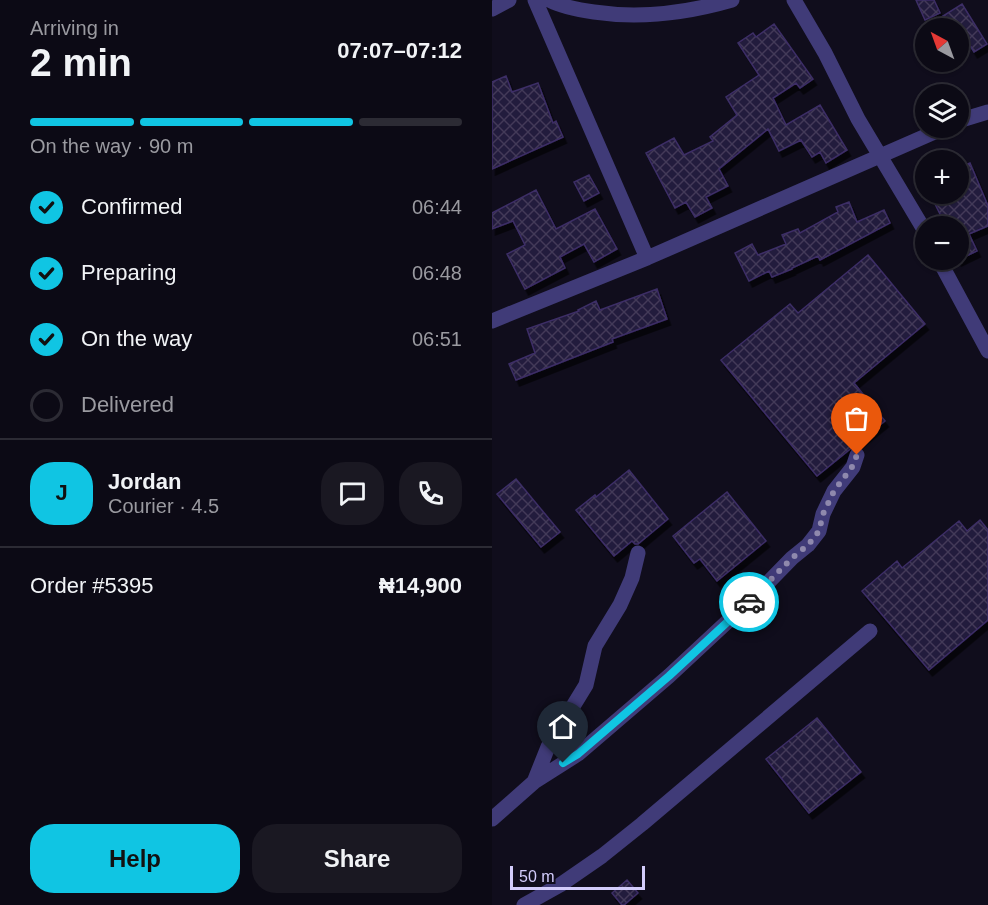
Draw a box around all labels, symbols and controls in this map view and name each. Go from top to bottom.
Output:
text: Arriving in [30,17,119,39]
north arrow [915,18,969,72]
map controls [915,18,969,270]
text: 07:07–07:12 [337,38,462,63]
text: 2 min [30,41,132,84]
button: layers [915,84,969,138]
text: On the way · 90 m [30,135,193,157]
button: + [915,150,969,204]
icon: check [30,191,63,224]
text: Confirmed [81,194,182,219]
text: 06:44 [412,196,462,218]
button: − [915,216,969,270]
icon: check [30,257,63,290]
text: Preparing [81,260,176,285]
text: 06:48 [412,262,462,284]
icon: check [30,323,63,356]
text: On the way [81,326,192,351]
text: 06:51 [412,328,462,350]
text: Delivered [81,392,174,417]
pin [831,393,882,455]
icon: bag [840,402,873,435]
button: chat [321,462,384,525]
button: phone [399,462,462,525]
text: Jordan [108,469,181,494]
text: J [55,480,68,505]
text: Courier · 4.5 [108,495,219,517]
courier [719,572,779,632]
text: Order #5395 [30,573,154,598]
text: ₦14,900 [379,573,462,598]
icon: car [733,586,766,619]
pin [537,701,588,763]
icon: home [546,710,579,743]
button: Help [30,824,240,893]
button: Share [252,824,462,893]
scale bar [510,863,645,890]
text: 50 m [519,868,555,885]

